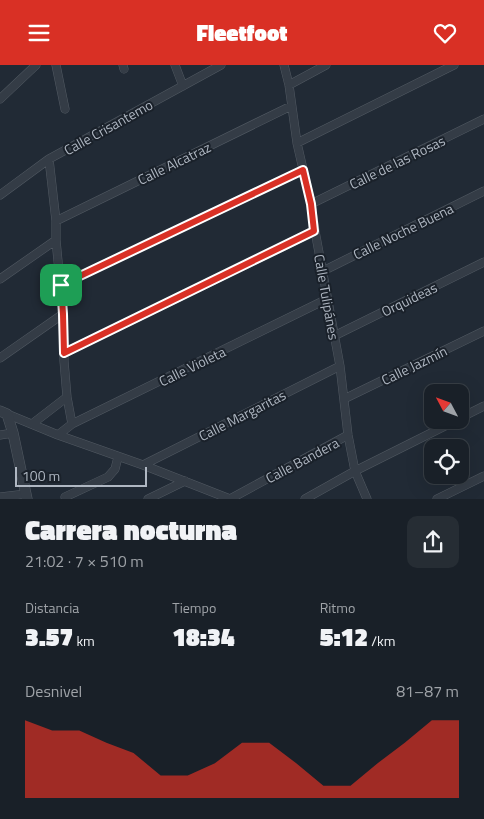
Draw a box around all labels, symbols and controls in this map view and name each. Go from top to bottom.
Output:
text: Fleetfoot [197,16,287,50]
icon: menu [25,19,53,47]
icon: heart [431,19,459,47]
street label: Calle Crisantemo [60,94,156,160]
street label: Calle de las Rosas [345,130,449,194]
street label: Calle Alcatraz [134,136,214,190]
street label: Calle Noche Buena [349,198,457,264]
street label: Calle Tulipánes [309,253,345,341]
pin [40,264,82,306]
icon: arrive [47,271,75,299]
street label: Orquideas [378,276,440,322]
street label: Calle Jazmín [378,340,450,390]
street label: Calle Violeta [155,341,229,391]
street label: Calle Margaritas [195,384,289,446]
north arrow [424,384,469,429]
map controls [424,384,469,484]
street label: Calle Bandera [261,432,343,488]
button: locate [424,439,469,484]
scale bar [15,464,148,487]
text: 100 m [22,465,60,486]
text: Carrera nocturna [25,508,237,551]
button: share [407,516,459,568]
text: 21:02 · 7 × 510 m [25,549,144,573]
text: Distancia [25,597,79,618]
text: Tiempo [172,597,216,618]
text: Ritmo [320,597,355,618]
text: 3.57 [25,618,73,656]
text: 18:34 [172,618,235,656]
text: 5:12 [320,618,368,656]
text: km [73,630,95,651]
text: /km [368,630,395,651]
text: Desnivel [25,679,82,703]
text: 81–87 m [396,679,459,703]

